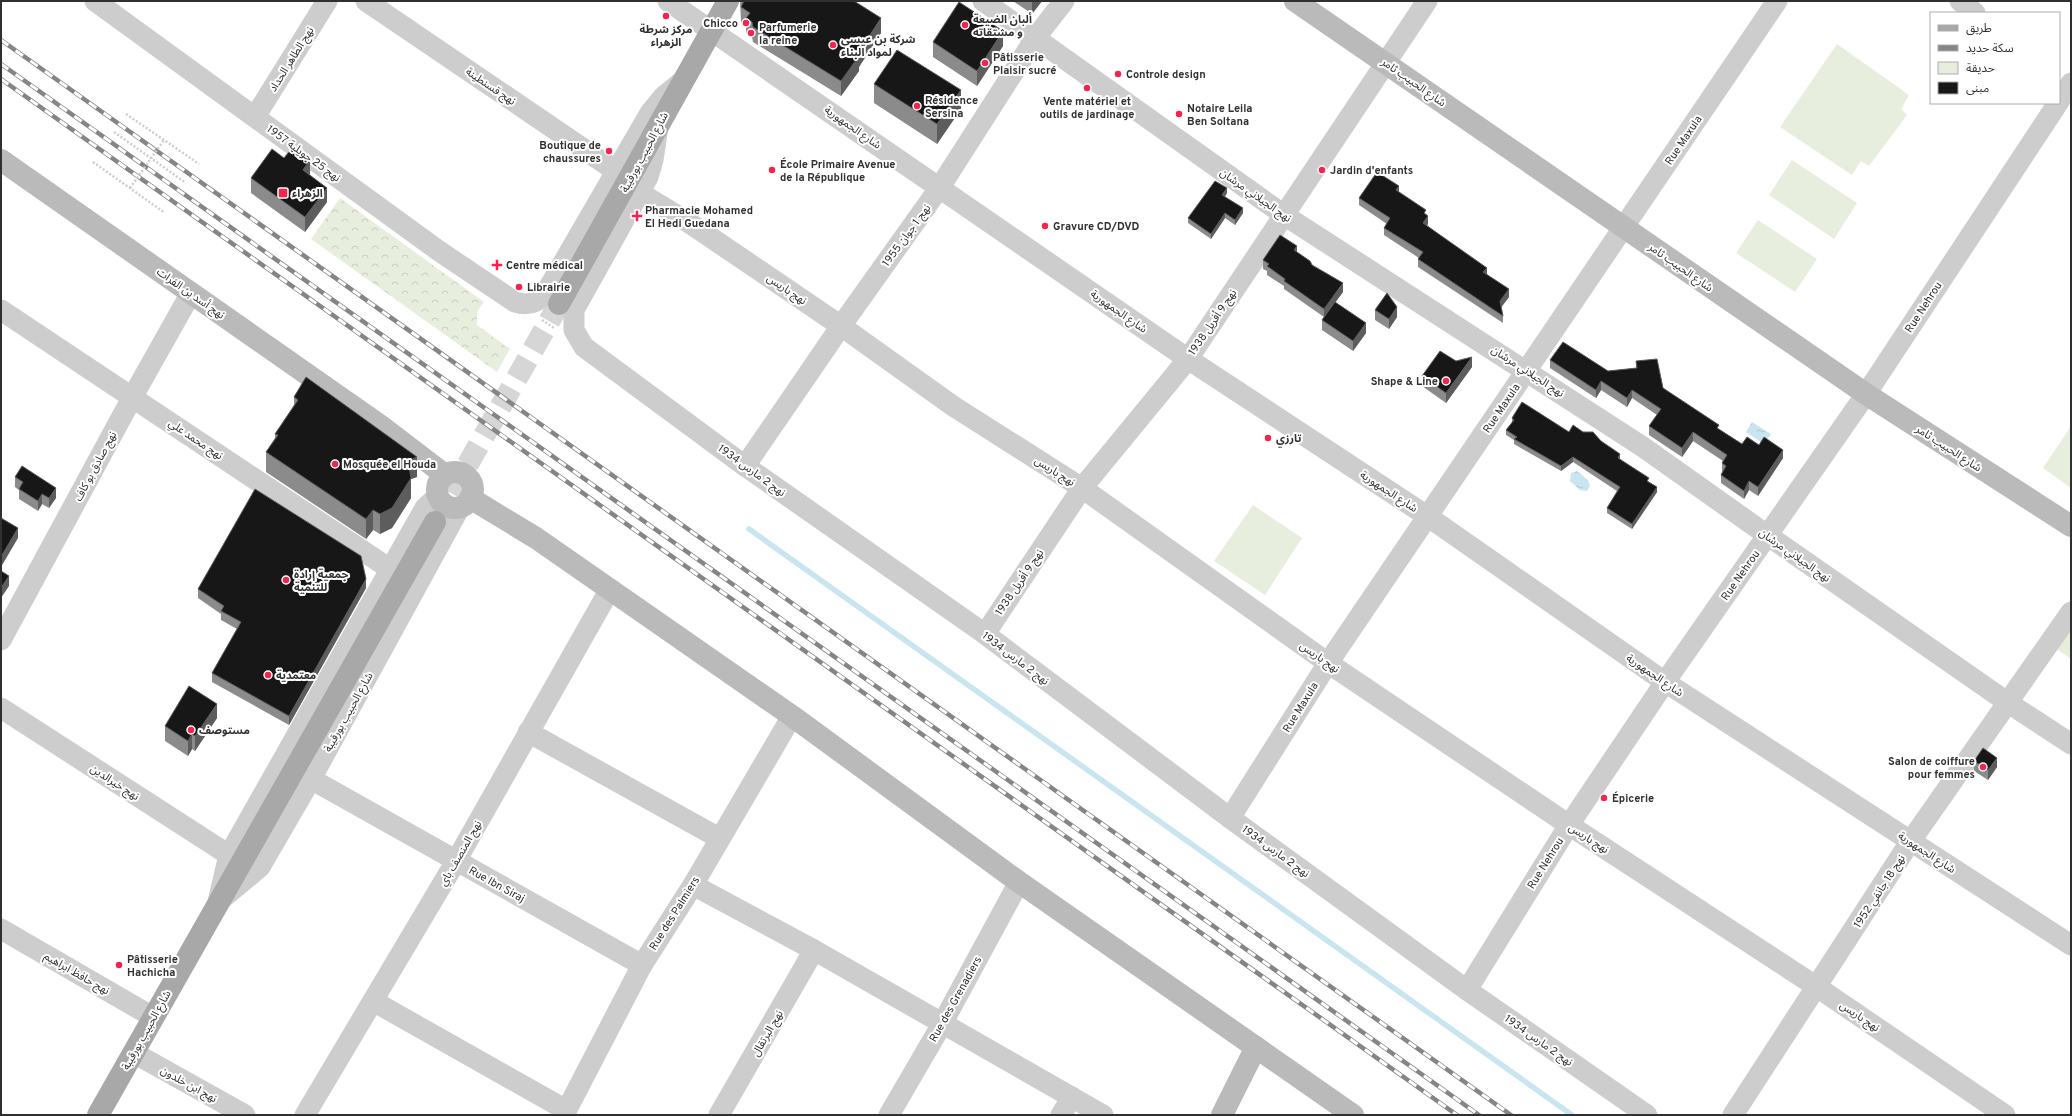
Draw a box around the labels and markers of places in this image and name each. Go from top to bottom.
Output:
marker: مركز شرطة الزهراء [661,11,671,21]
place label: ألبان الضيعة و مشتقاته [973,12,1032,40]
place label: Chicco [703,17,738,31]
marker: Chicco [741,18,751,28]
marker: ألبان الضيعة و مشتقاته [960,20,970,30]
place label: Parfumerie la reine [759,21,817,48]
place label: مركز شرطة الزهراء [640,23,692,50]
marker: Parfumerie la reine [746,28,756,38]
place label: شركة بن عيسى لمواد البناء [841,33,916,60]
marker: شركة بن عيسى لمواد البناء [828,40,838,50]
place label: Pâtisserie Plaisir sucré [993,51,1056,78]
marker: Pâtisserie Plaisir sucré [980,58,990,68]
place label: Controle design [1126,68,1206,82]
marker: Controle design [1113,69,1123,79]
marker: Vente matériel et outils de jardinage [1082,83,1092,93]
place label: Résidence Sersina [925,94,978,121]
place label: Vente matériel et outils de jardinage [1040,95,1134,122]
marker: Résidence Sersina [912,101,922,111]
place label: Notaire Leila Ben Soltana [1187,102,1253,129]
marker: Notaire Leila Ben Soltana [1174,109,1184,119]
place label: Boutique de chaussures [539,139,601,166]
marker: Boutique de chaussures [604,146,614,156]
place label: École Primaire Avenue de la République [780,157,895,185]
place label: Jardin d'enfants [1330,164,1413,178]
marker: École Primaire Avenue de la République [767,165,777,175]
marker: Jardin d'enfants [1317,165,1327,175]
marker: الزهراء [277,187,289,199]
place label: الزهراء [292,187,323,201]
place label: Pharmacie Mohamed El Hedi Guedana [645,204,753,231]
marker: Pharmacie Mohamed El Hedi Guedana [632,211,642,221]
place label: Gravure CD/DVD [1053,220,1139,234]
marker: Gravure CD/DVD [1040,221,1050,231]
marker: Centre médical [491,259,503,271]
place label: Centre médical [506,259,583,273]
place label: Librairie [527,281,570,295]
marker: Librairie [514,282,524,292]
place label: Shape & Line [1371,375,1438,389]
marker: Shape & Line [1441,376,1451,386]
place label: تارزي [1276,432,1302,448]
marker: تارزي [1263,433,1273,443]
place label: Mosquée el Houda [343,458,436,472]
marker: Mosquée el Houda [330,459,340,469]
place label: جمعية إرادة للتنمية [294,568,348,595]
marker: جمعية إرادة للتنمية [281,575,291,585]
place label: معتمدية [276,669,316,683]
marker: معتمدية [263,670,273,680]
place label: مستوصف [199,724,250,738]
marker: مستوصف [186,725,196,735]
place label: Salon de coiffure pour femmes [1888,755,1975,782]
marker: Salon de coiffure pour femmes [1978,762,1988,772]
place label: Épicerie [1612,791,1654,806]
marker: Épicerie [1599,793,1609,803]
place label: Pâtisserie Hachicha [127,953,178,980]
marker: Pâtisserie Hachicha [114,960,124,970]

